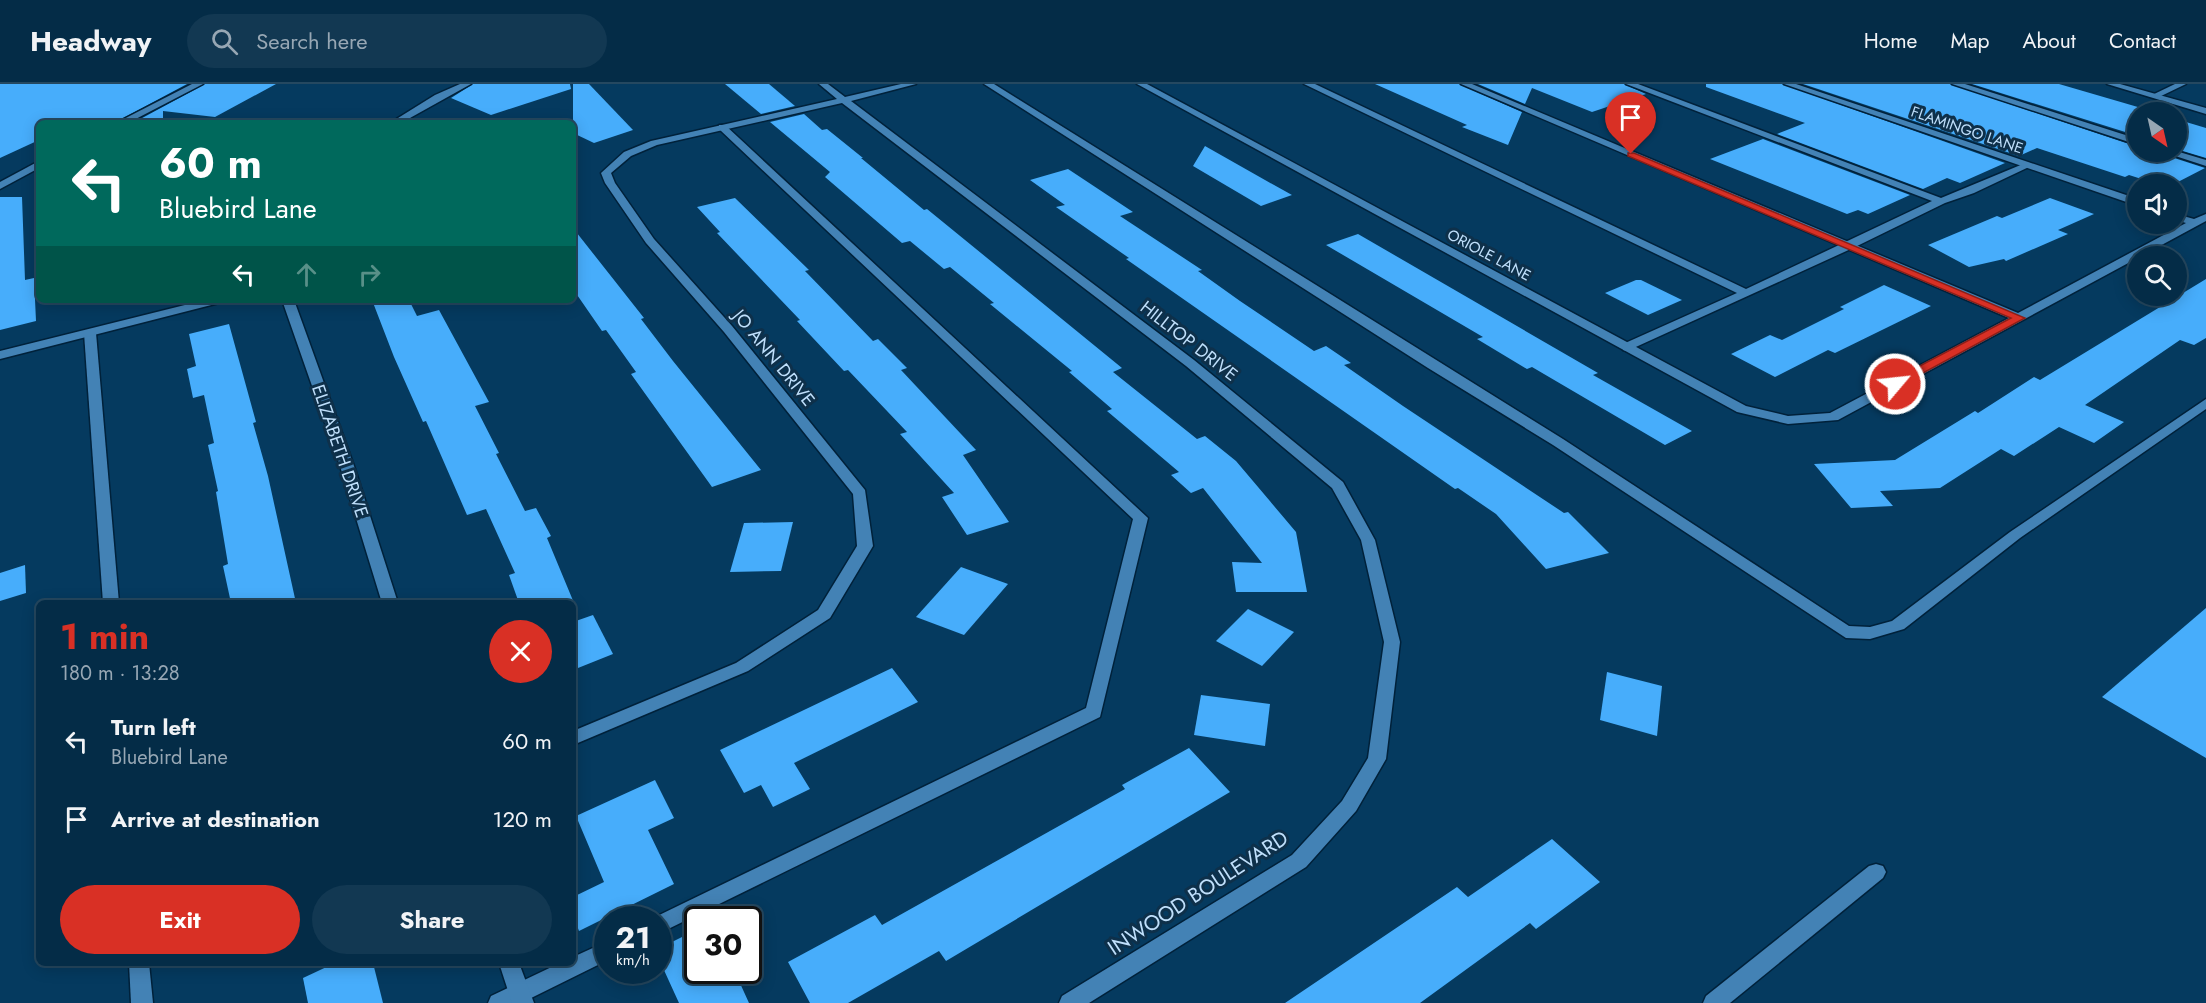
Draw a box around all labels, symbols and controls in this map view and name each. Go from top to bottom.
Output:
search box [187,14,607,68]
text: Headway [30,21,151,62]
icon: search [208,25,241,58]
text: Search here [256,25,368,57]
text: Home [1864,26,1917,56]
text: Map [1950,26,1990,56]
text: About [2023,26,2076,56]
text: Contact [2109,26,2176,56]
pin [1605,92,1656,154]
icon: arrive [1614,101,1647,134]
street label: FLAMINGO LANE [1908,101,2026,159]
north arrow [2127,102,2187,162]
map controls [2127,102,2187,306]
text: 60 m [159,133,262,194]
icon: left [60,144,138,222]
button: sound [2127,174,2187,234]
text: Bluebird Lane [159,189,317,228]
street label: ORIOLE LANE [1443,224,1535,286]
button: search [2127,246,2187,306]
icon: left [227,258,260,291]
icon: ahead [290,258,323,291]
icon: right [353,258,386,291]
street label: HILLTOP DRIVE [1135,295,1243,387]
street label: JO ANN DRIVE [726,303,821,412]
position arrow [1863,352,1927,416]
street label: ELIZABETH DRIVE [305,381,375,521]
text: 1 min [60,610,149,662]
button: close [489,620,552,683]
text: 180 m · 13:28 [60,659,180,688]
text: Turn left [111,711,196,743]
icon: left [60,725,93,758]
text: 60 m [502,725,552,757]
text: Bluebird Lane [111,743,228,772]
icon: arrive [60,803,93,836]
text: Arrive at destination [111,803,320,835]
text: 120 m [493,803,552,835]
street label: INWOOD BOULEVARD [1102,823,1294,963]
button: Exit [60,885,300,954]
button: Share [312,885,552,954]
speed limit sign: 30 [684,906,762,984]
text: 21 [616,916,650,959]
text: km/h [616,949,650,971]

